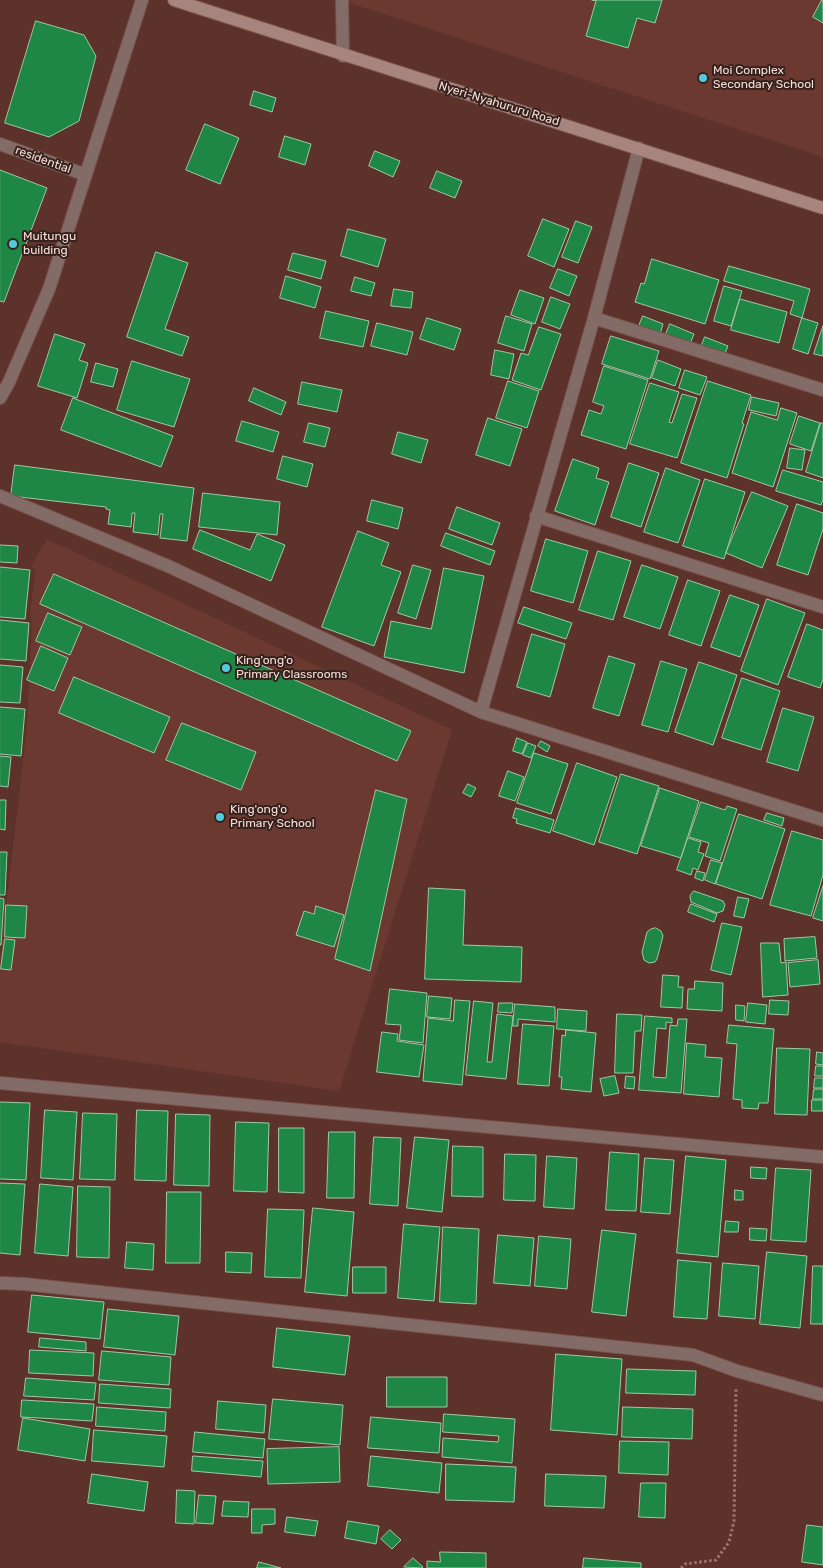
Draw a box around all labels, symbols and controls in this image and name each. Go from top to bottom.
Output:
place label: Moi Complex Secondary School [713,64,814,92]
marker: Moi Complex Secondary School [697,72,709,84]
street label: Nyeri-Nyahururu Road [437,79,561,129]
street label: residential [13,143,73,177]
place label: Muitungu building [23,230,76,258]
marker: Muitungu building [7,238,19,250]
place label: King'ong'o Primary Classrooms [236,654,347,682]
marker: King'ong'o Primary Classrooms [220,662,232,674]
place label: King'ong'o Primary School [230,803,315,831]
marker: King'ong'o Primary School [214,811,226,823]

